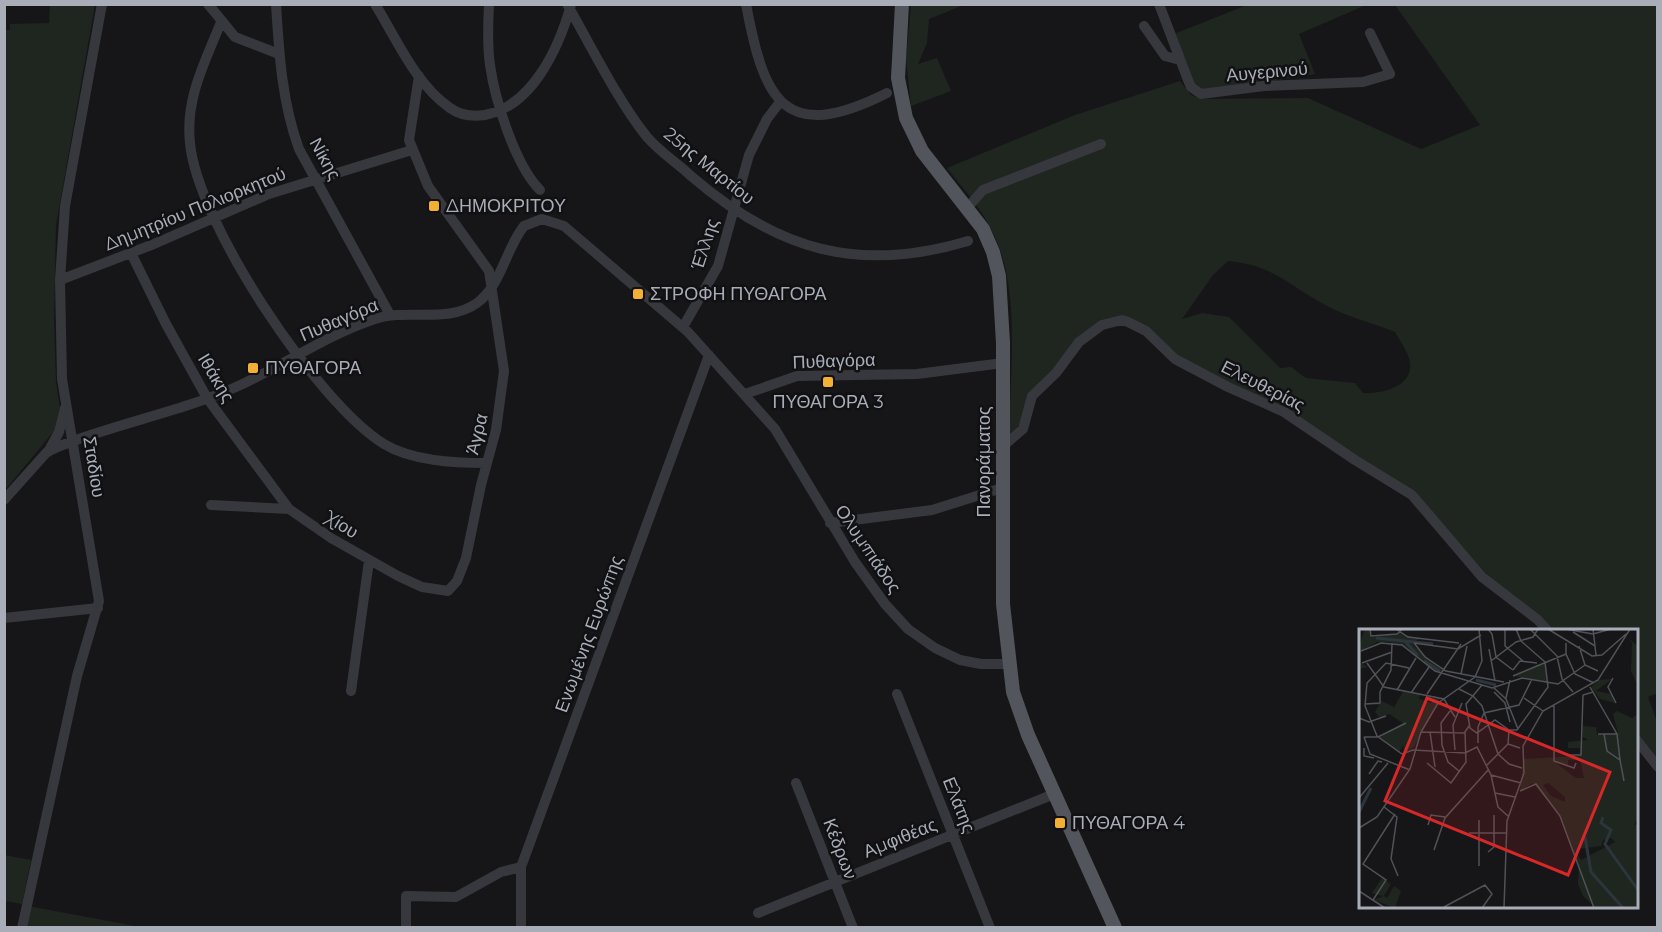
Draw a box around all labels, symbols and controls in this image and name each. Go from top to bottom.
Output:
street label: Αυγερινού [1225,57,1309,87]
street label: 25ης Μαρτίου [659,123,759,209]
street label: Νίκης [305,134,346,184]
street label: Δημητρίου Πολιορκητού [101,163,289,255]
place label: ΔΗΜΟΚΡΙΤΟΥ [446,195,566,217]
marker: ΔΗΜΟΚΡΙΤΟΥ [427,199,441,213]
street label: Έλλης [686,215,724,273]
place label: ΣΤΡΟΦΗ ΠΥΘΑΓΟΡΑ [650,283,826,305]
marker: ΣΤΡΟΦΗ ΠΥΘΑΓΟΡΑ [631,287,645,301]
street label: Πυθαγόρα [297,294,381,346]
street label: Πυθαγόρα [792,349,876,373]
street label: Ιθάκης [193,350,239,407]
street label: Ελευθερίας [1217,356,1309,417]
place label: ΠΥΘΑΓΟΡΑ [265,357,361,379]
marker: ΠΥΘΑΓΟΡΑ [246,361,260,375]
marker: ΠΥΘΑΓΟΡΑ 3 [821,375,835,389]
place label: ΠΥΘΑΓΟΡΑ 3 [772,391,884,413]
street label: Πανοράματος [973,406,995,518]
street label: Άγρα [461,411,493,457]
street label: Σταδίου [78,435,110,499]
street label: Ολυμπιάδος [830,501,906,598]
street label: Χίου [319,505,362,543]
street label: Ενωμένης Ευρώπης [550,552,628,716]
inset map [1359,629,1638,908]
street label: Ελάτης [938,774,980,836]
place label: ΠΥΘΑΓΟΡΑ 4 [1072,812,1185,834]
street label: Αμφιθέας [860,813,940,863]
street label: Κέδρων [818,815,862,883]
marker: ΠΥΘΑΓΟΡΑ 4 [1053,816,1067,830]

